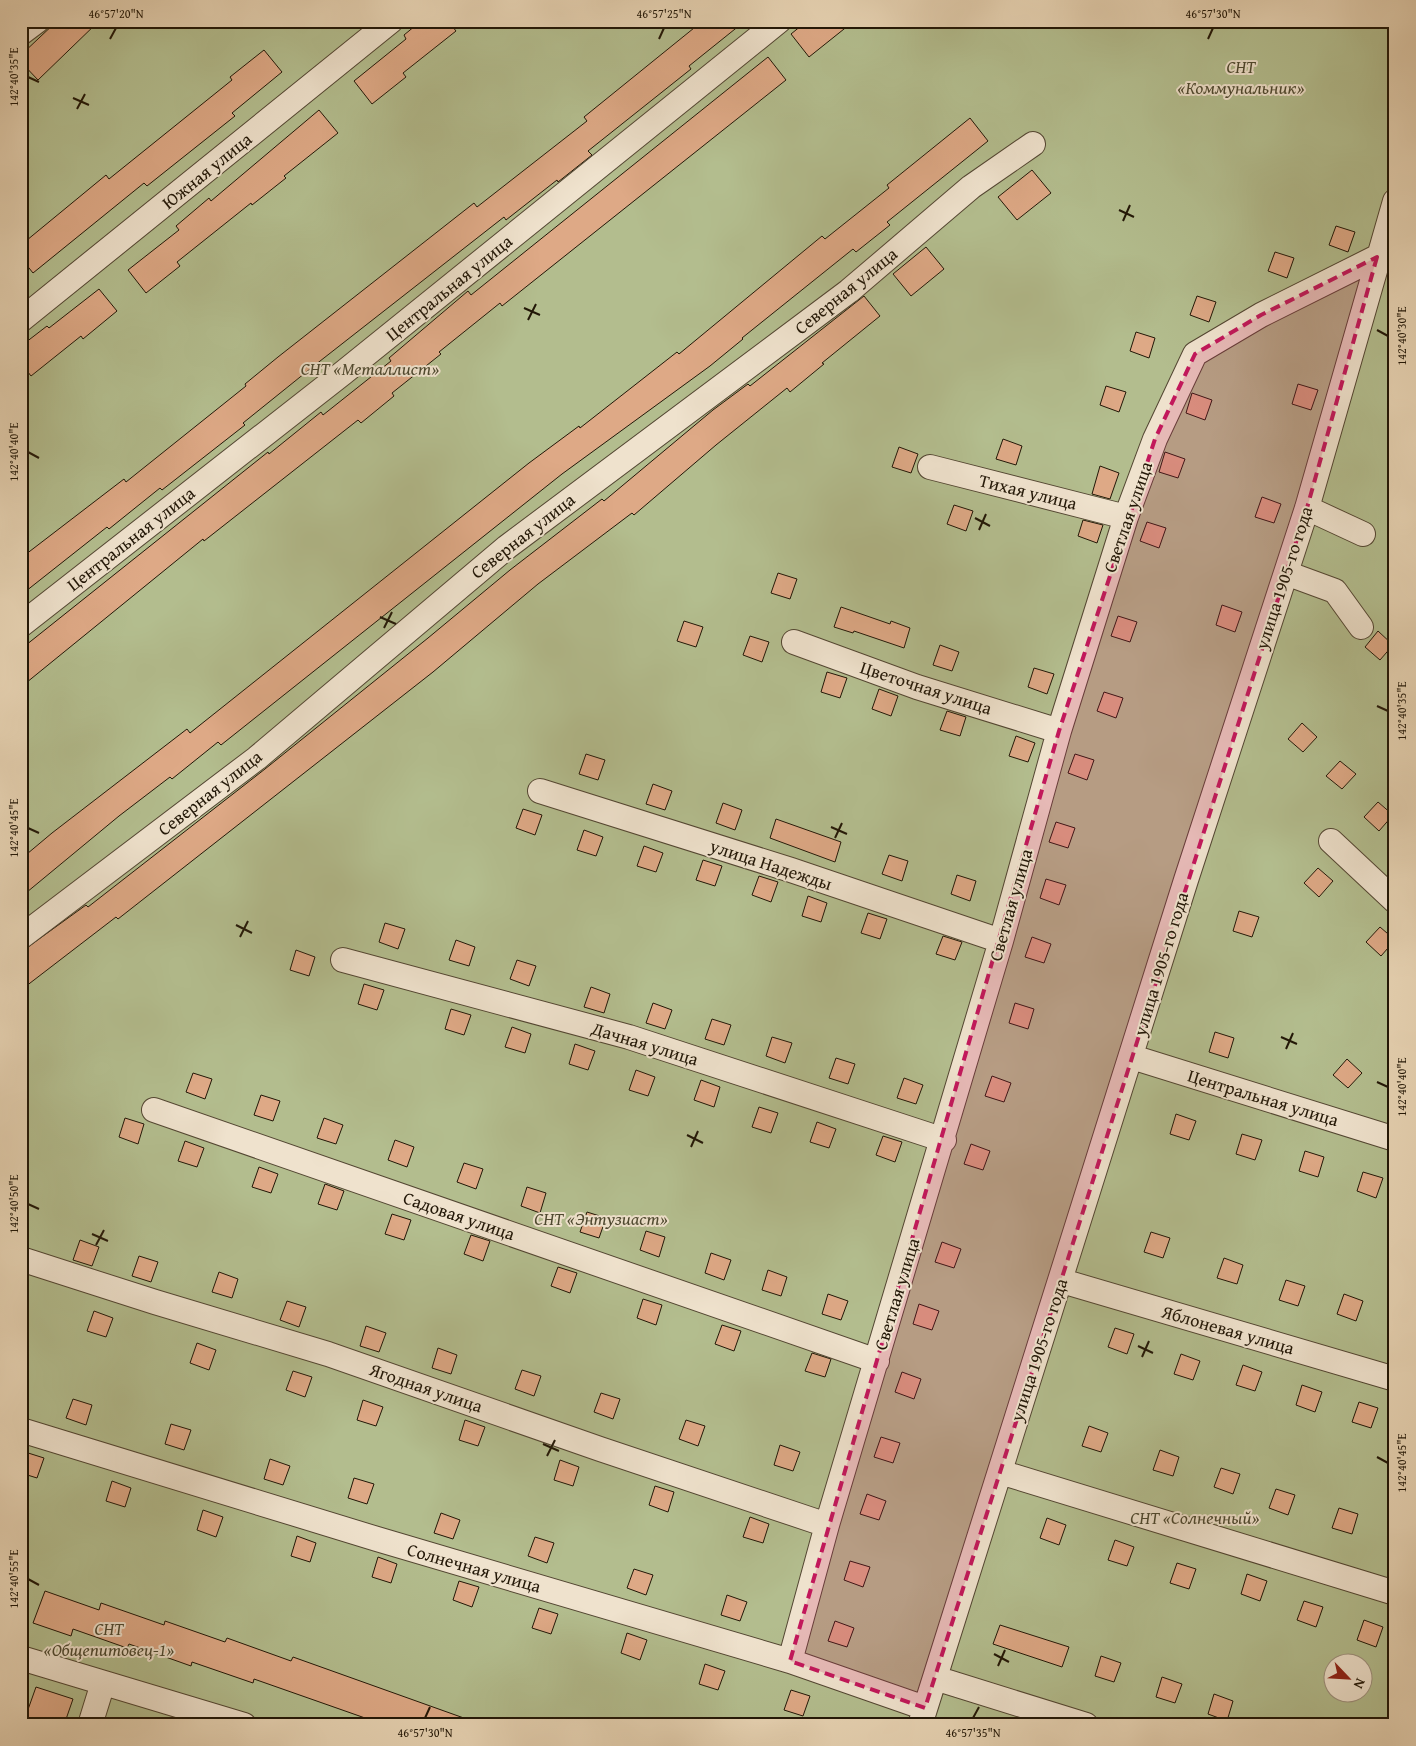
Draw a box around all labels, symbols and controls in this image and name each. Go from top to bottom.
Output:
text: 46°57'20"N [88,5,144,22]
text: 46°57'25"N [636,5,692,22]
text: 46°57'30"N [1185,5,1241,22]
text: 142°40'35"E [5,47,22,107]
park label: СНТ «Коммунальник» [1178,53,1304,101]
street label: Южная улица [156,125,258,215]
street label: Центральная улица [379,228,518,347]
street label: Северная улица [788,240,903,341]
text: 142°40'30"E [1393,306,1410,366]
park label: СНТ «Металлист» [301,355,439,382]
text: 142°40'40"E [5,422,22,482]
street label: Светлая улица [1096,457,1159,576]
street label: Тихая улица [976,466,1080,517]
street label: Центральная улица [61,480,201,597]
street label: Северная улица [465,486,581,585]
street label: улица 1905-го года [1247,502,1320,654]
street label: Цветочная улица [857,654,996,722]
text: 142°40'35"E [1393,681,1410,741]
street label: Северная улица [152,743,268,842]
text: 142°40'45"E [5,798,22,858]
street label: улица Надежды [706,832,836,897]
street label: Светлая улица [982,845,1040,964]
street label: улица 1905-го года [1125,888,1195,1040]
street label: Дачная улица [587,1014,702,1073]
text: 142°40'40"E [1393,1057,1410,1117]
street label: Центральная улица [1184,1062,1342,1133]
text: 142°40'50"E [5,1174,22,1234]
street label: Садовая улица [400,1184,519,1247]
park label: СНТ «Энтузиаст» [534,1205,668,1232]
street label: Светлая улица [867,1234,926,1353]
street label: улица 1905-го года [1002,1274,1075,1426]
street label: Яблоневая улица [1158,1297,1298,1361]
street label: Ягодная улица [365,1355,487,1420]
text: 142°40'45"E [1393,1433,1410,1493]
park label: СНТ «Солнечный» [1130,1504,1260,1531]
street label: Солнечная улица [404,1536,545,1600]
text: 142°40'55"E [5,1549,22,1609]
park label: СНТ «Общепитовец-1» [44,1615,174,1663]
north arrow [1324,1654,1374,1704]
text: N [1348,1675,1371,1693]
text: 46°57'30"N [397,1724,453,1741]
text: 46°57'35"N [945,1724,1001,1741]

